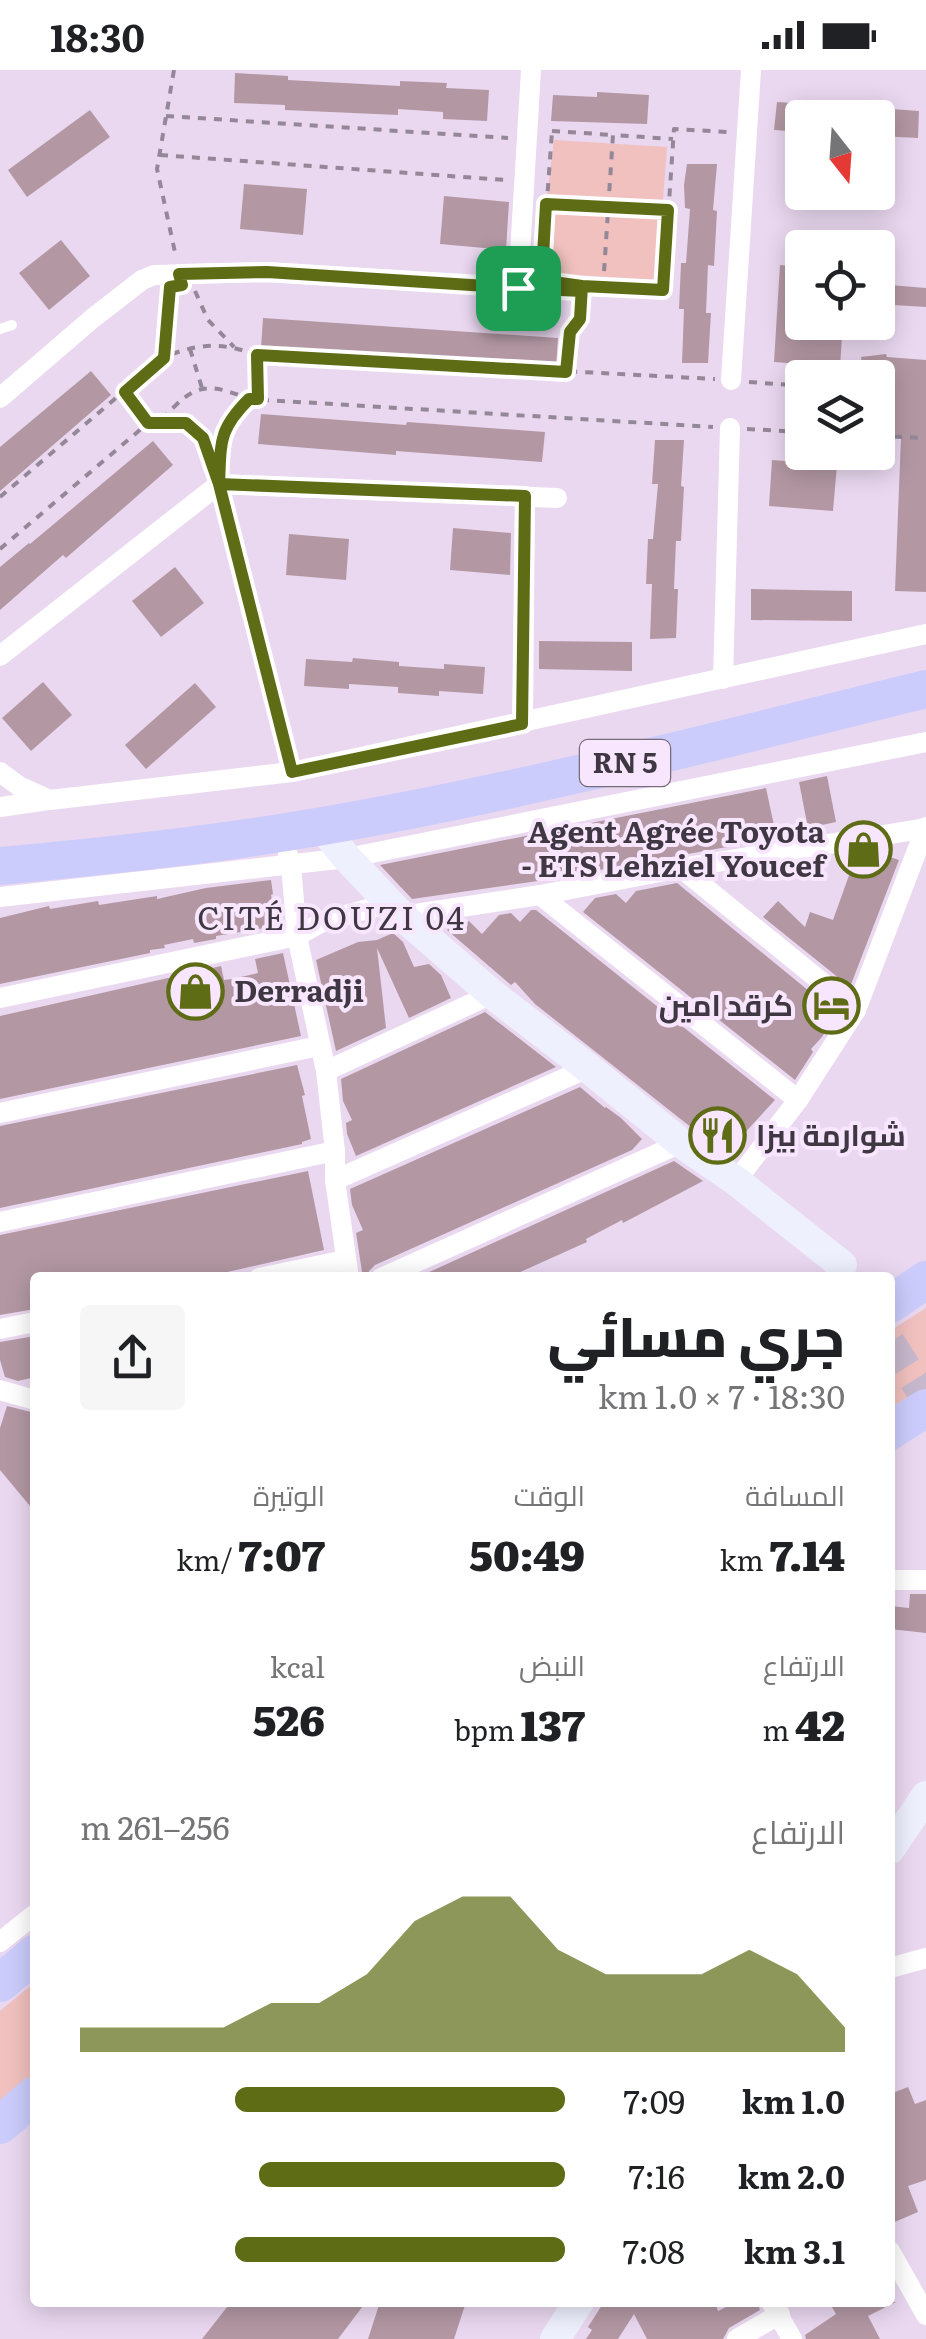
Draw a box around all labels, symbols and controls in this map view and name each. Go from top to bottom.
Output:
text: 18:30 [50,7,145,64]
north arrow [785,100,895,210]
map controls [785,100,895,470]
button: locate [785,230,895,340]
pin [476,246,561,331]
icon: arrive [491,261,546,316]
button: layers [785,360,895,470]
road number: RN 5 [580,740,670,786]
place label: Agent Agrée Toyota - ETS Lehziel Youcef [522,808,828,886]
shop icon: Agent Agrée Toyota - ETS Lehziel Youcef [834,820,894,880]
district label: CITÉ DOUZI 04 [197,892,467,940]
shop icon: Derradji [165,962,225,1022]
place label: Derradji [234,967,364,1011]
hotel icon: كرقد امين [802,976,862,1036]
place label: كرقد امين [659,981,793,1025]
restaurant icon: شوارمة بيزا [687,1106,747,1166]
place label: شوارمة بيزا [756,1111,906,1155]
text: جري مسائي [548,1292,845,1374]
button: share [80,1305,185,1410]
text: 18:30 · 7 × 1.0 km [598,1371,845,1419]
text: الوتيرة [253,1473,325,1515]
text: الوقت [514,1473,585,1515]
text: المسافة [745,1473,845,1515]
text: 7:07 [238,1522,325,1584]
text: 50:49 [469,1522,585,1584]
text: 7.14 [769,1522,845,1584]
text: /km [176,1538,238,1580]
text: km [720,1538,769,1580]
text: النبض [519,1643,585,1685]
text: الارتفاع [763,1643,845,1685]
text: kcal [270,1645,325,1687]
text: 526 [253,1687,325,1749]
text: 137 [520,1692,585,1754]
text: 42 [795,1692,845,1754]
text: bpm [454,1708,520,1750]
text: m [762,1708,795,1750]
text: 256–261 m [80,1802,230,1850]
text: الارتفاع [751,1806,845,1854]
text: 7:09 [624,2076,685,2124]
text: 1.0 km [742,2076,845,2124]
text: 7:16 [629,2151,685,2199]
text: 2.0 km [738,2151,845,2199]
text: 7:08 [623,2226,685,2274]
text: 3.1 km [744,2226,845,2274]

